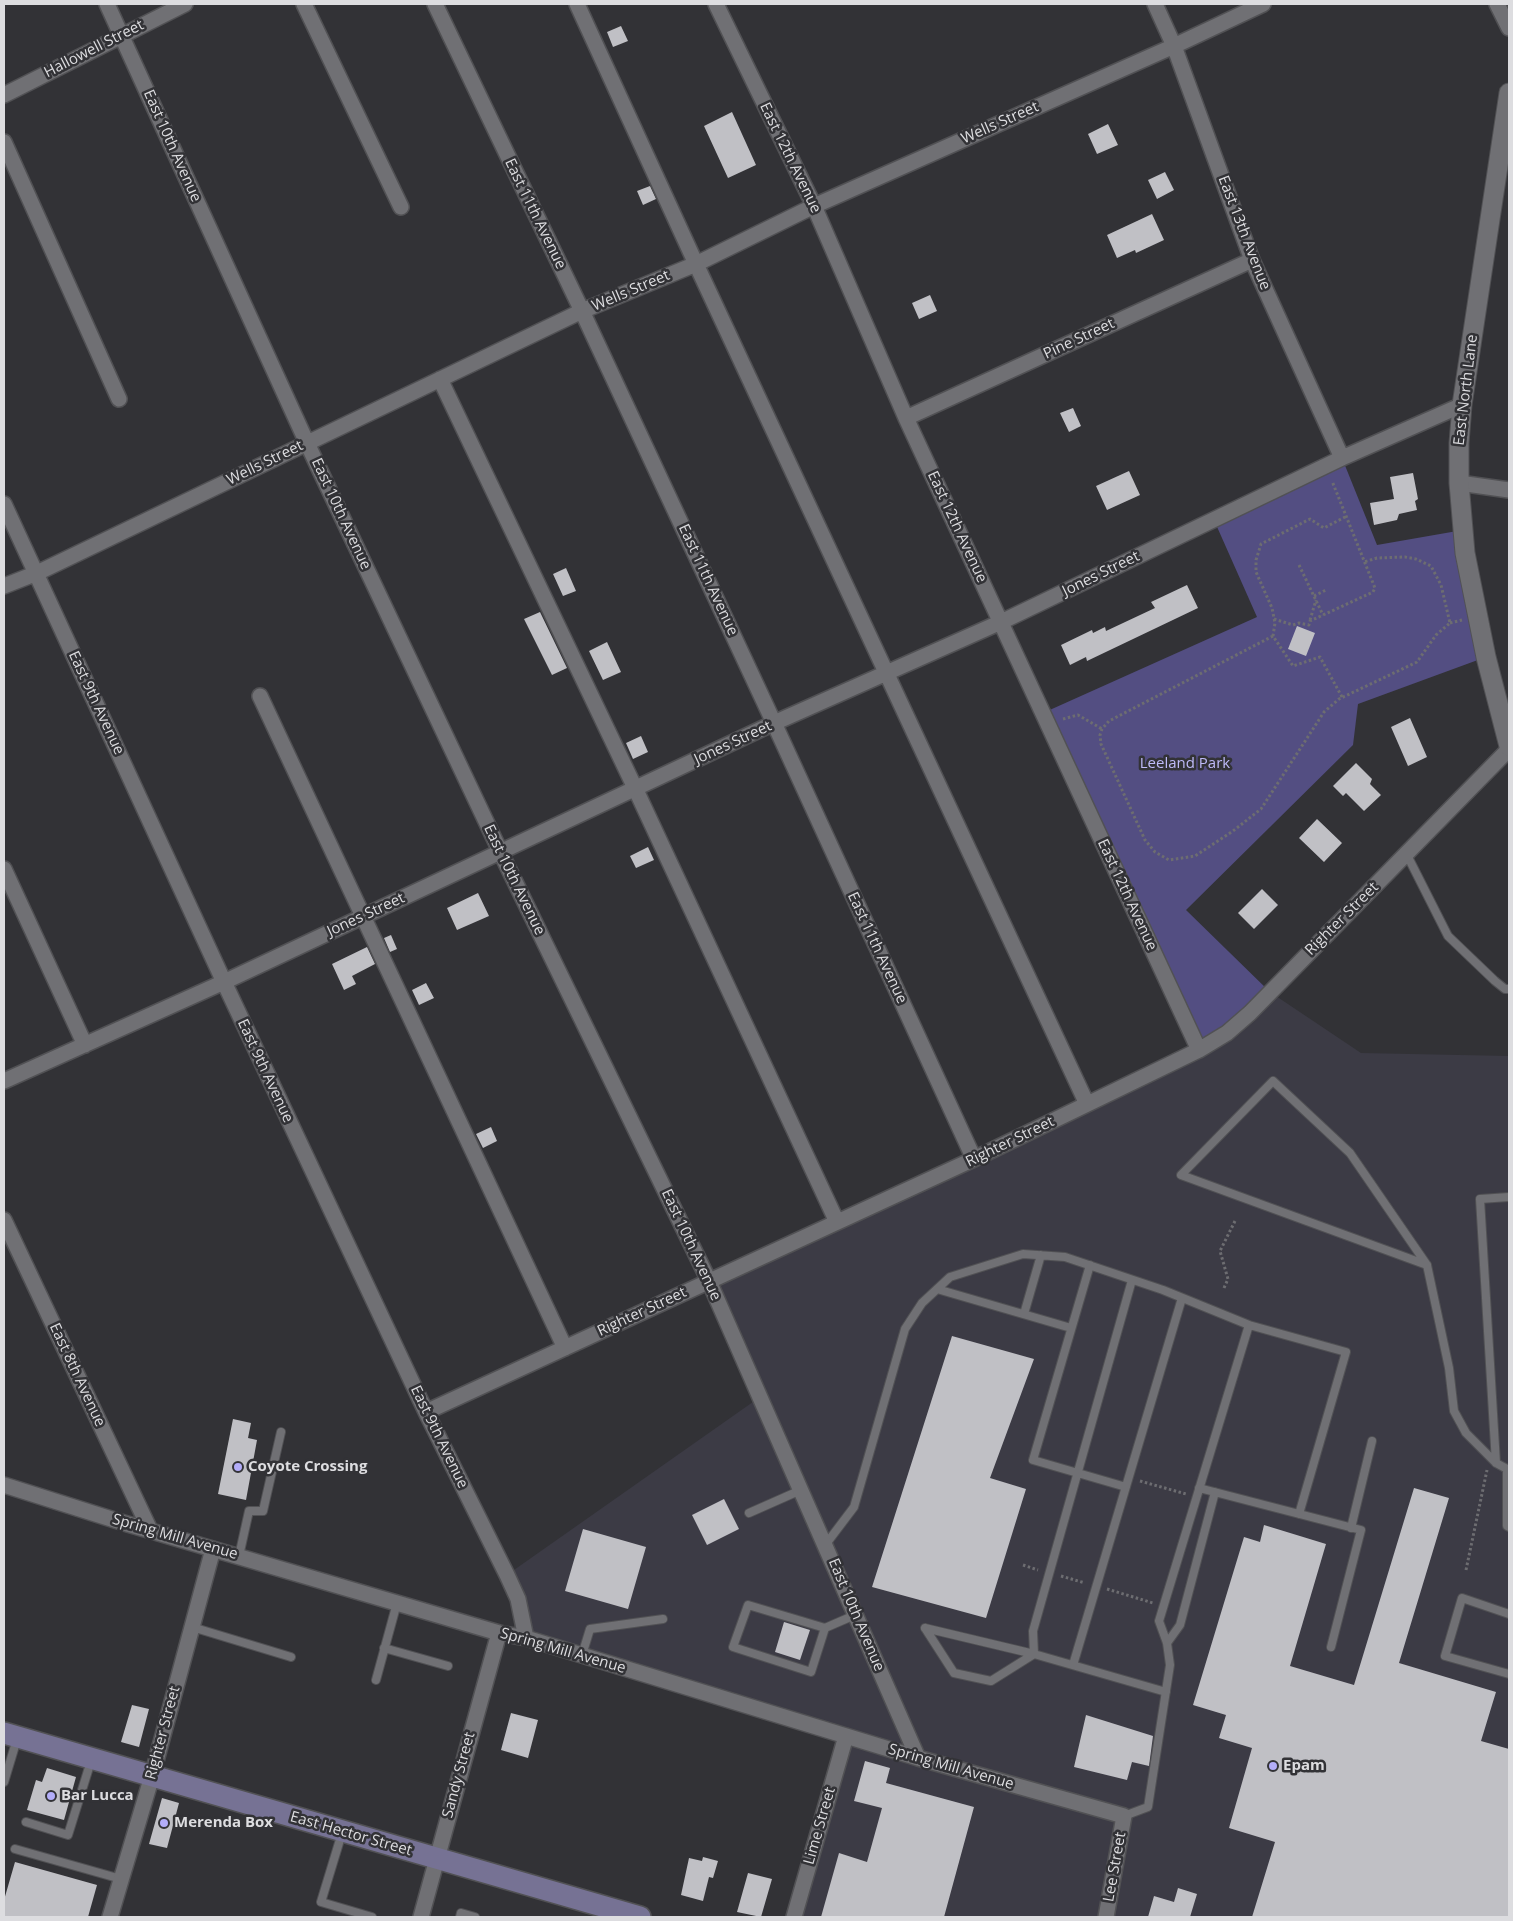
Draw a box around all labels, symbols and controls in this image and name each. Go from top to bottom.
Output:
street label: Hallowell Street [41,16,147,82]
street label: East 10th Avenue [139,87,205,205]
street label: Wells Street [959,98,1041,148]
street label: East 12th Avenue [755,100,825,216]
street label: East 11th Avenue [500,156,570,272]
street label: East 13th Avenue [1214,173,1274,293]
street label: Wells Street [589,267,673,315]
street label: Pine Street [1041,315,1117,363]
street label: East North Lane [1450,333,1482,447]
street label: Wells Street [224,437,306,489]
street label: East 10th Avenue [307,455,375,573]
street label: East 12th Avenue [923,468,991,586]
street label: East 11th Avenue [674,521,742,639]
street label: Jones Street [1059,548,1143,600]
street label: East 9th Avenue [64,648,128,758]
street label: Jones Street [691,717,775,769]
park label: Leeland Park [1140,755,1230,773]
street label: East 10th Avenue [479,822,549,938]
street label: East 12th Avenue [1093,836,1161,954]
street label: Righter Street [1302,879,1382,959]
street label: Jones Street [324,889,408,941]
street label: East 11th Avenue [843,889,911,1007]
street label: East 9th Avenue [233,1016,297,1126]
street label: Righter Street [963,1113,1057,1171]
street label: East 10th Avenue [657,1186,725,1304]
street label: Righter Street [595,1284,689,1340]
street label: East 8th Avenue [45,1320,109,1430]
street label: East 9th Avenue [406,1383,472,1491]
place label: Coyote Crossing [248,1458,367,1476]
marker: Coyote Crossing [232,1461,244,1473]
street label: Spring Mill Avenue [110,1510,240,1564]
street label: East 10th Avenue [824,1556,888,1674]
street label: Spring Mill Avenue [498,1624,628,1678]
street label: Righter Street [142,1684,184,1782]
street label: Sandy Street [439,1730,479,1820]
street label: Spring Mill Avenue [886,1740,1016,1794]
place label: Epam [1283,1757,1325,1775]
marker: Epam [1267,1760,1279,1772]
street label: Lime Street [800,1785,840,1867]
place label: Bar Lucca [61,1787,134,1805]
marker: Bar Lucca [45,1790,57,1802]
street label: East Hector Street [288,1808,414,1860]
place label: Merenda Box [174,1814,273,1832]
marker: Merenda Box [158,1817,170,1829]
street label: Lee Street [1100,1831,1130,1903]

